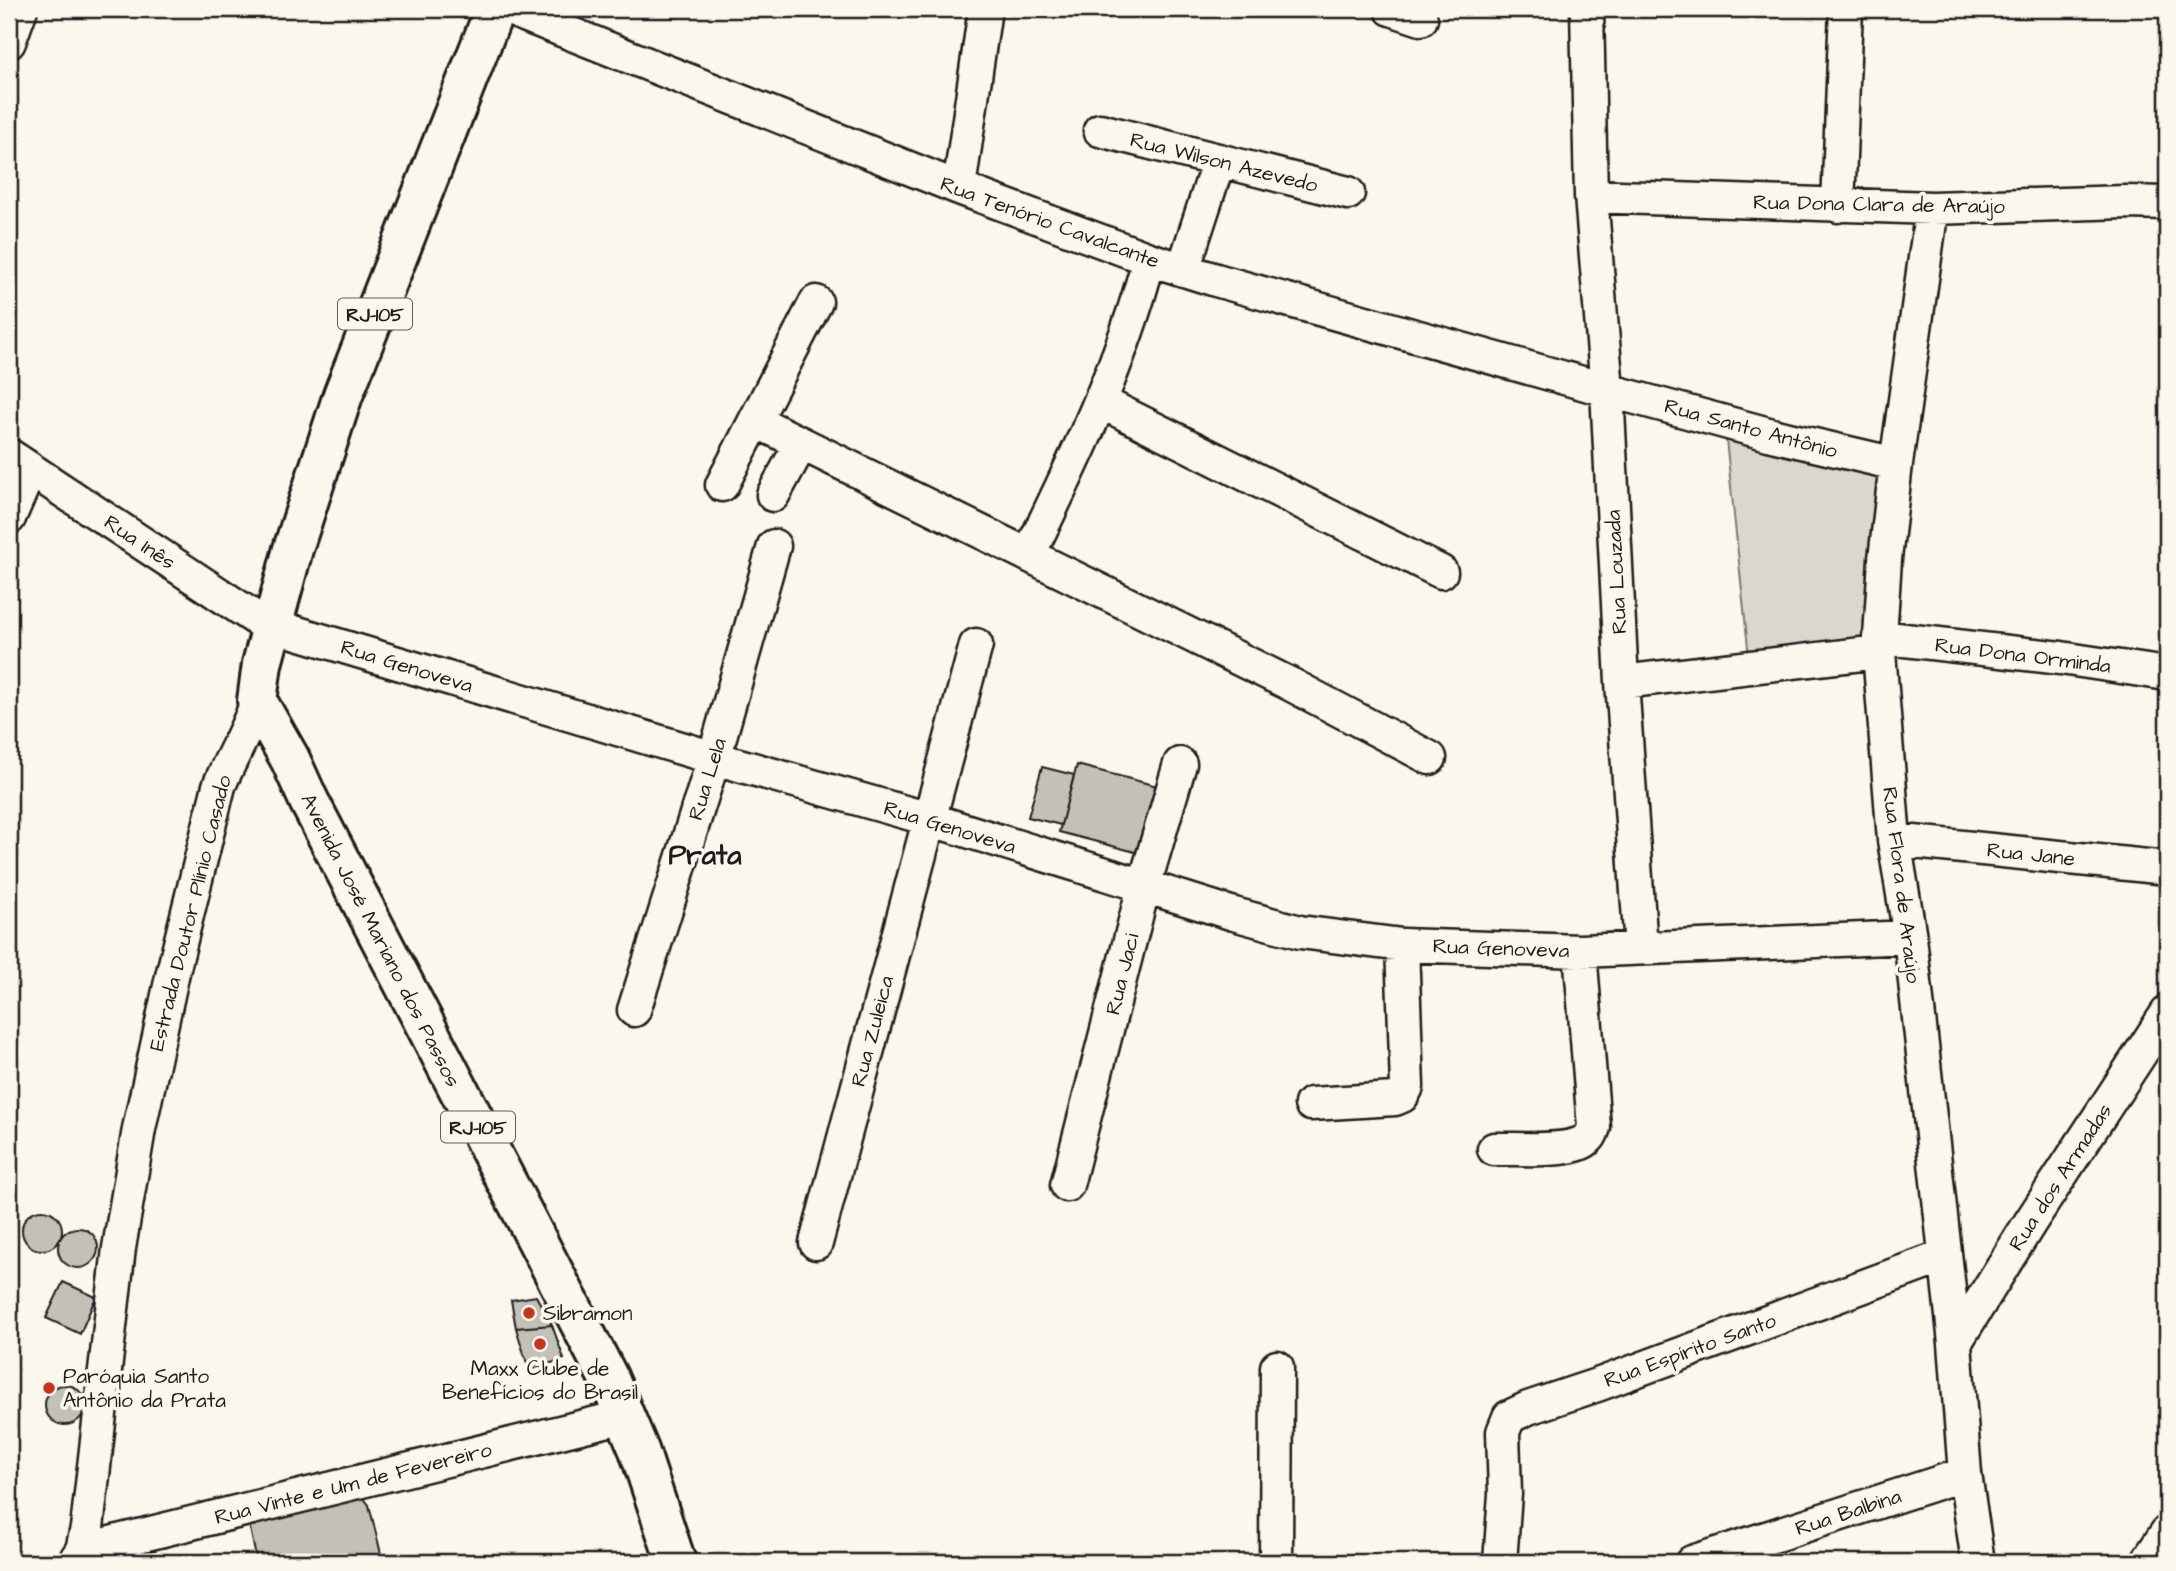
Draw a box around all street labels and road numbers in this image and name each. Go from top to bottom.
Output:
street label: Rua Wilson Azevedo [1127,125,1321,200]
street label: Rua Tenório Cavalcante [936,169,1163,276]
street label: Rua Dona Clara de Araújo [1753,188,2005,221]
road number: RJ-105 [338,298,412,330]
street label: Rua Santo Antônio [1661,391,1841,466]
street label: Rua Inês [98,508,181,577]
street label: Rua Louzada [1599,509,1634,635]
street label: Rua Dona Orminda [1933,630,2113,681]
street label: Rua Genoveva [337,633,477,700]
street label: Rua Lela [681,734,734,824]
street label: Estrada Doutor Plínio Casado [142,772,239,1054]
street label: Rua Flora de Araújo [1875,785,1928,985]
street label: Avenida José Mariano dos Passos [294,789,467,1092]
street label: Rua Genoveva [880,794,1020,861]
street label: Rua Jane [1985,835,2076,874]
street label: Rua Jaci [1098,930,1147,1018]
street label: Rua Genoveva [1432,932,1570,965]
street label: Rua Zuleica [844,972,901,1090]
street label: Rua dos Armadas [2002,1098,2119,1257]
road number: RJ-105 [441,1112,515,1142]
street label: Rua Espírito Santo [1600,1306,1781,1396]
street label: Rua Vinte e Um de Fevereiro [212,1435,495,1532]
street label: Rua Balbina [1791,1482,1905,1543]

